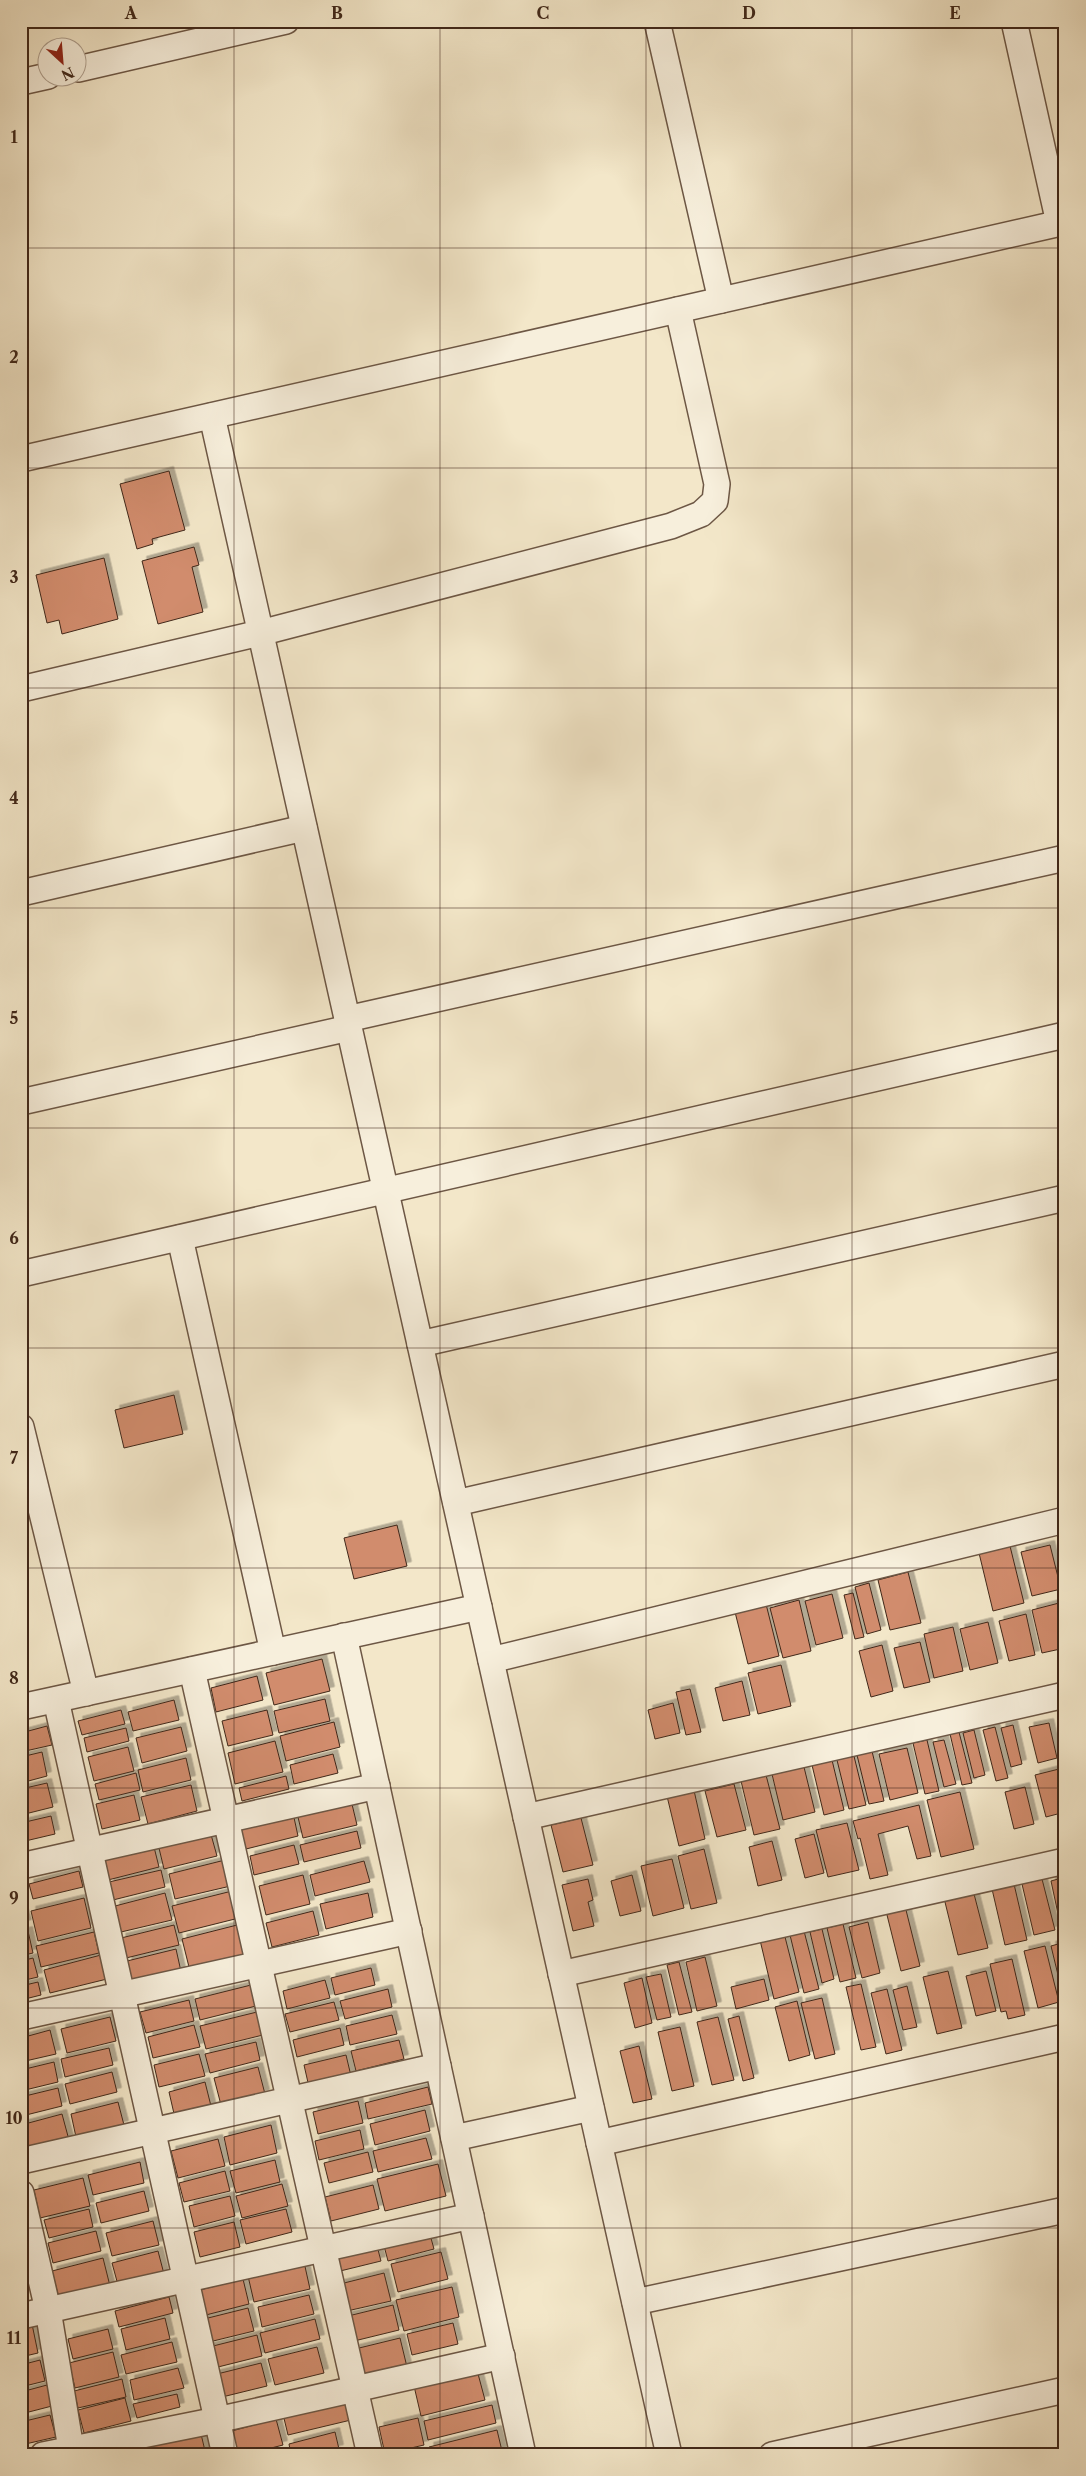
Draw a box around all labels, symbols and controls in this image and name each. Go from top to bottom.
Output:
text: A [124,3,138,23]
text: B [331,3,343,23]
text: C [537,3,549,23]
text: D [742,3,756,23]
text: E [949,3,961,23]
north arrow [38,38,88,88]
text: N [58,63,77,84]
text: 1 [10,127,18,147]
text: 2 [9,347,19,367]
text: 3 [9,567,19,587]
text: 4 [9,788,19,808]
text: 5 [10,1008,19,1028]
text: 6 [9,1228,19,1248]
text: 7 [10,1448,19,1468]
text: 8 [9,1668,19,1688]
text: 9 [9,1888,19,1908]
text: 10 [5,2108,23,2128]
text: 11 [7,2328,22,2348]

